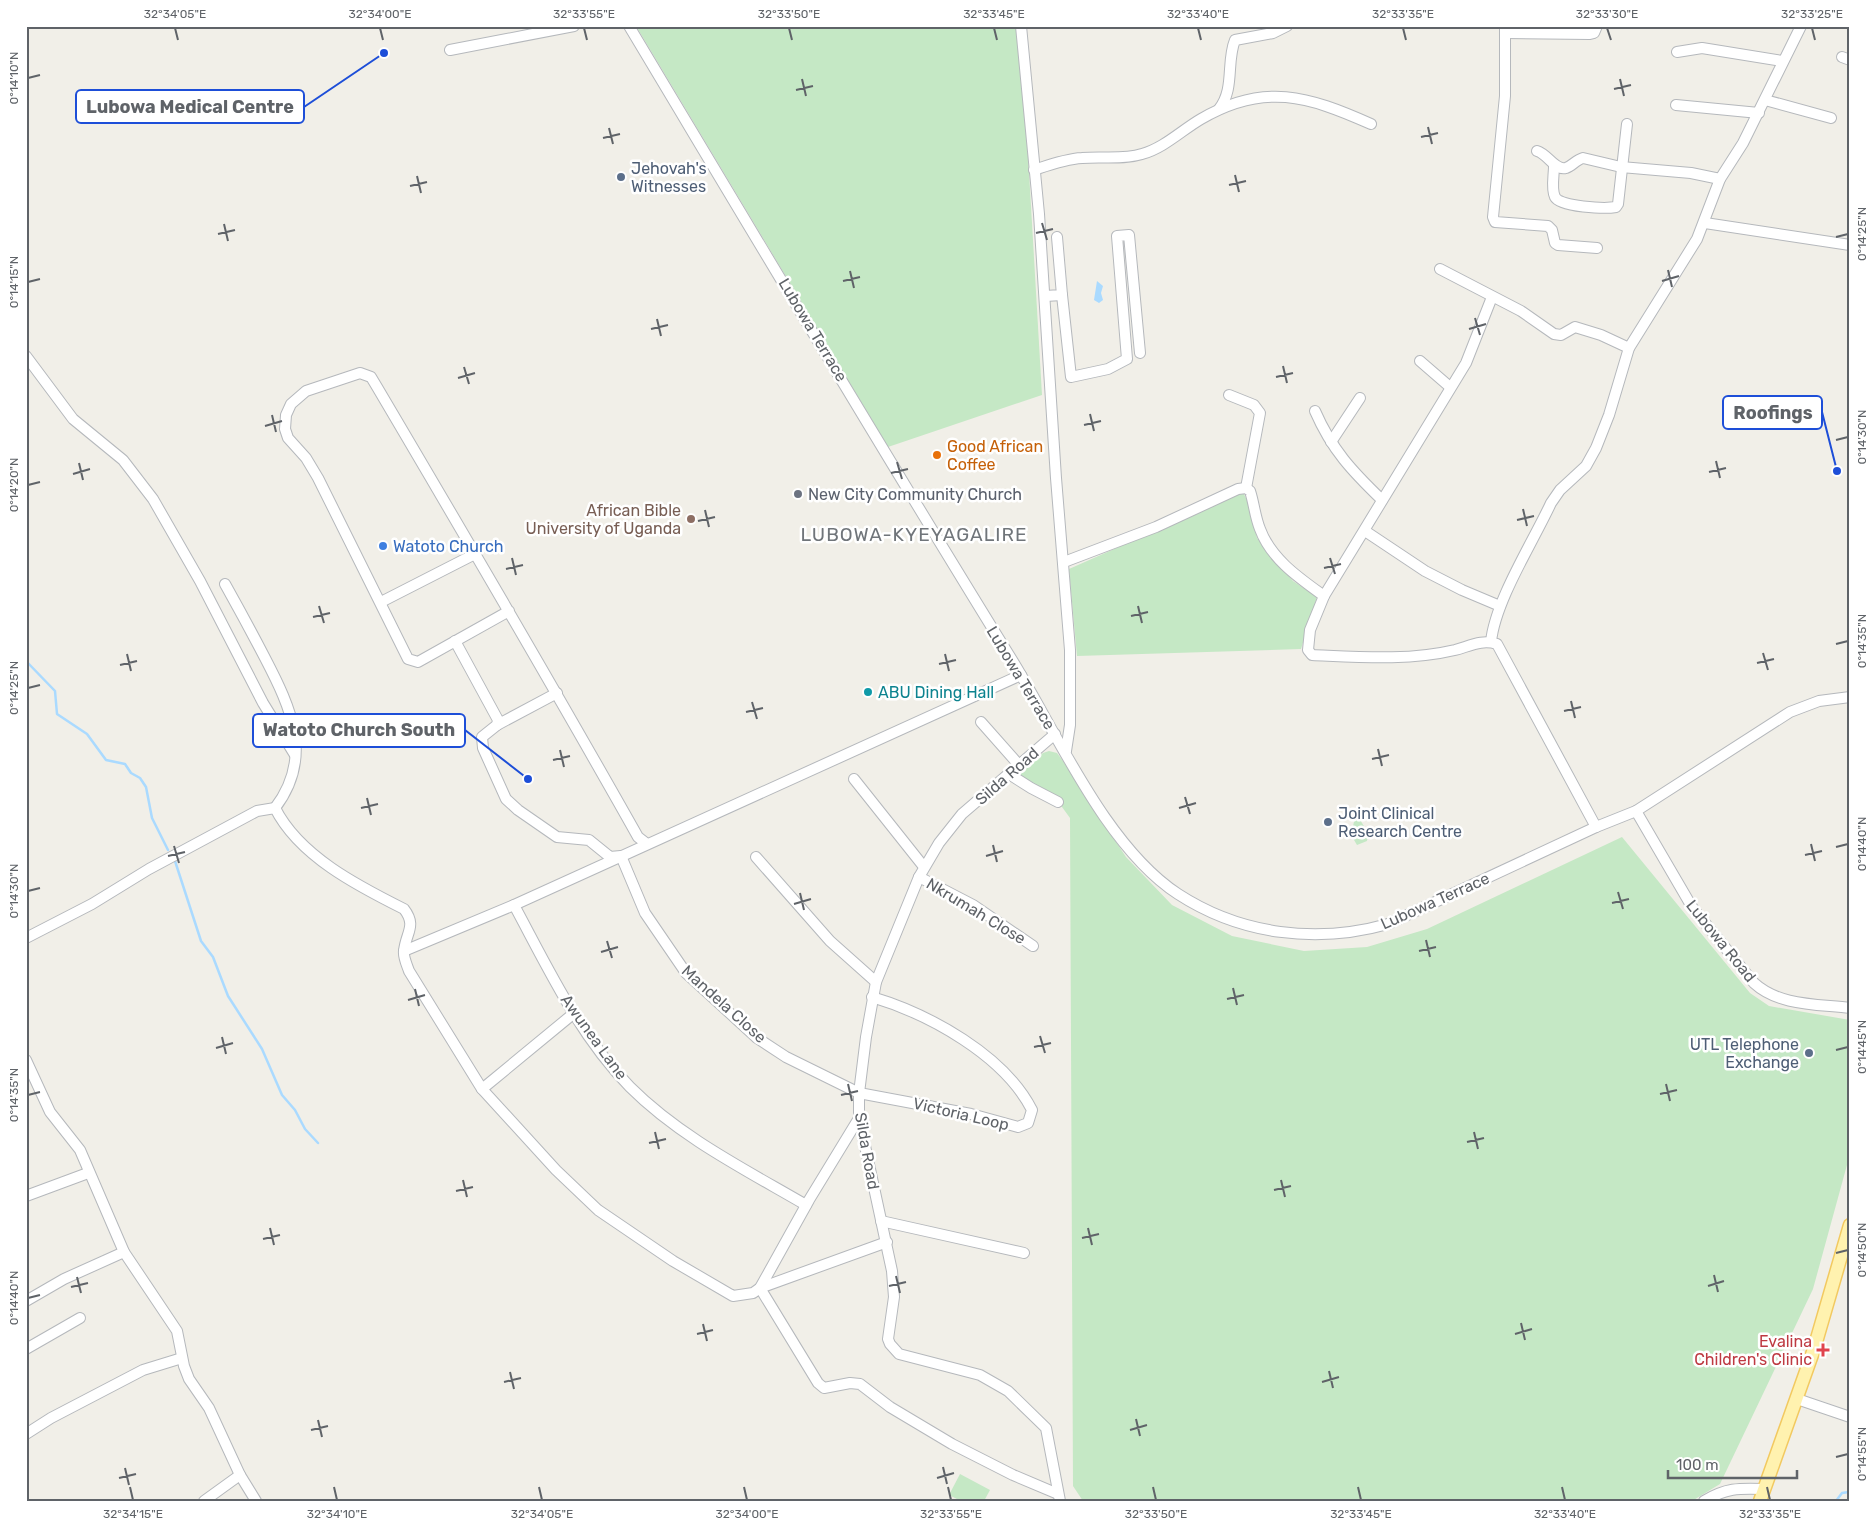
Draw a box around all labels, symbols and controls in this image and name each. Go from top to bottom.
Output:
text: 32°34'05"E [144,7,206,21]
text: 32°34'00"E [349,7,411,21]
text: 32°33'55"E [553,7,615,21]
text: 32°33'50"E [758,7,820,21]
text: 32°33'45"E [963,7,1025,21]
text: 32°33'40"E [1167,7,1229,21]
text: 32°33'35"E [1372,7,1434,21]
text: 32°33'30"E [1576,7,1638,21]
text: 32°33'25"E [1781,7,1843,21]
text: 0°14'10"N [7,52,21,104]
callout: Lubowa Medical Centre [76,90,304,123]
text: Lubowa Medical Centre [86,96,294,118]
place label: Jehovah's Witnesses [631,159,707,196]
marker: Jehovah's Witnesses [615,171,627,183]
text: 0°14'25"N [1855,207,1869,261]
text: 0°14'15"N [7,256,21,308]
street label: Lubowa Terrace [775,275,851,385]
callout: Roofings [1723,396,1822,429]
text: Roofings [1733,402,1813,424]
text: 0°14'30"N [1855,410,1869,464]
place label: Good African Coffee [947,437,1043,474]
marker: Good African Coffee [931,449,943,461]
text: 0°14'20"N [7,458,21,512]
place label: New City Community Church [808,485,1022,504]
marker: New City Community Church [792,488,804,500]
place label: African Bible University of Uganda [526,501,681,538]
marker: African Bible University of Uganda [685,513,697,525]
district label: LUBOWA-KYEYAGALIRE [800,523,1028,546]
place label: Watoto Church [393,537,503,556]
marker: Watoto Church [377,540,389,552]
text: 0°14'35"N [1855,614,1869,668]
street label: Lubowa Terrace [983,623,1059,733]
text: 0°14'25"N [7,661,21,715]
place label: ABU Dining Hall [878,683,994,702]
marker: ABU Dining Hall [862,686,874,698]
callout: Watoto Church South [253,714,465,747]
text: Watoto Church South [263,719,455,741]
street label: Silda Road [971,743,1043,809]
place label: Joint Clinical Research Centre [1338,804,1462,841]
marker: Joint Clinical Research Centre [1322,816,1334,828]
text: 0°14'40"N [1855,817,1869,871]
text: 0°14'30"N [7,864,21,918]
street label: Lubowa Terrace [1378,868,1492,934]
street label: Nkrumah Close [923,874,1029,948]
street label: Lubowa Road [1682,896,1760,986]
street label: Mandela Close [678,961,770,1047]
street label: Awunea Lane [557,991,631,1083]
text: 0°14'45"N [1855,1020,1869,1074]
place label: UTL Telephone Exchange [1690,1035,1799,1072]
marker: UTL Telephone Exchange [1803,1047,1815,1059]
text: 0°14'35"N [7,1068,21,1122]
street label: Victoria Loop [911,1094,1011,1134]
street label: Silda Road [851,1111,883,1191]
text: 0°14'50"N [1855,1223,1869,1277]
text: 0°14'40"N [7,1271,21,1325]
place label: Evalina Children's Clinic [1694,1332,1812,1369]
marker: Evalina Children's Clinic [1816,1343,1830,1357]
text: 0°14'55"N [1855,1427,1869,1481]
scale bar [1668,1447,1797,1479]
text: 100 m [1676,1456,1718,1474]
text: 32°34'15"E [103,1507,163,1521]
text: 32°34'10"E [307,1507,367,1521]
text: 32°34'05"E [511,1507,573,1521]
text: 32°34'00"E [716,1507,778,1521]
text: 32°33'55"E [920,1507,982,1521]
text: 32°33'50"E [1125,1507,1187,1521]
text: 32°33'45"E [1330,1507,1392,1521]
text: 32°33'40"E [1534,1507,1596,1521]
text: 32°33'35"E [1739,1507,1801,1521]

